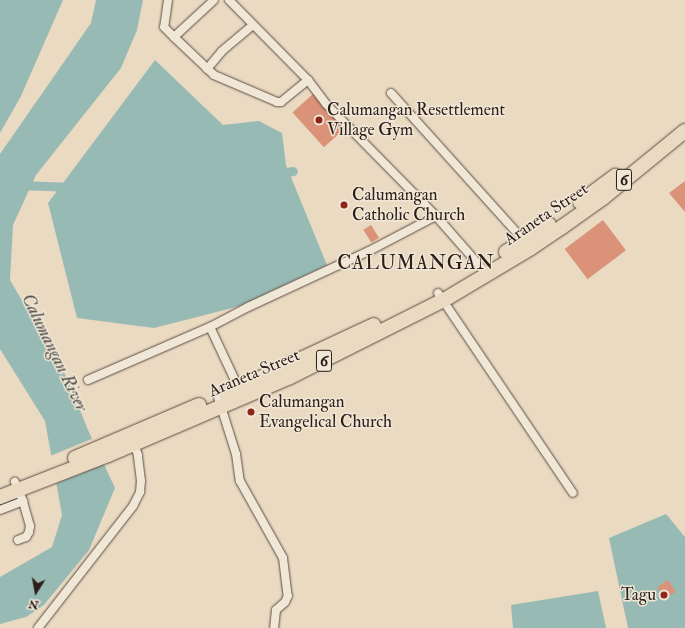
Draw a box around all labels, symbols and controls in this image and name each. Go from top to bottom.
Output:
place label: Calumangan Resettlement Village Gym [327,100,505,140]
marker: Calumangan Resettlement Village Gym [314,115,324,125]
road number: 6 [615,166,633,194]
street label: Araneta Street [500,178,592,250]
place label: Calumangan Catholic Church [352,185,465,225]
marker: Calumangan Catholic Church [339,200,349,210]
district label: CALUMANGAN [337,253,495,275]
water label: Calumangan River [16,290,92,416]
street label: Araneta Street [205,345,303,401]
road number: 6 [315,347,333,375]
place label: Calumangan Evangelical Church [259,392,392,432]
marker: Calumangan Evangelical Church [246,407,256,417]
north arrow [16,572,56,612]
place label: Tagu [621,585,656,605]
marker: Tagu [659,590,669,600]
text: N [28,597,40,612]

